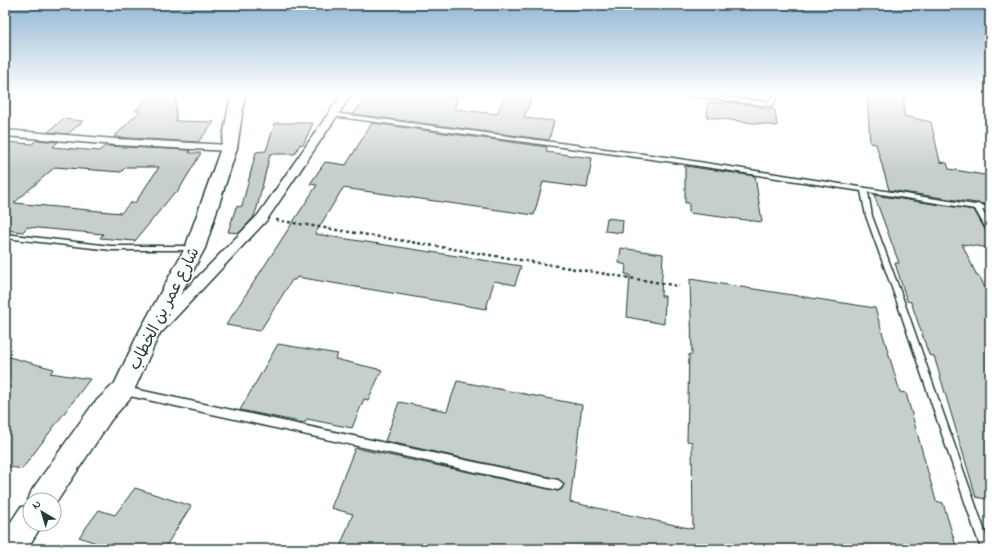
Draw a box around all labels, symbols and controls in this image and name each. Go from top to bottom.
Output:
street label: شارع عمر بن الخطاب [123,243,206,375]
north arrow [22,492,62,532]
text: N [29,496,44,514]

